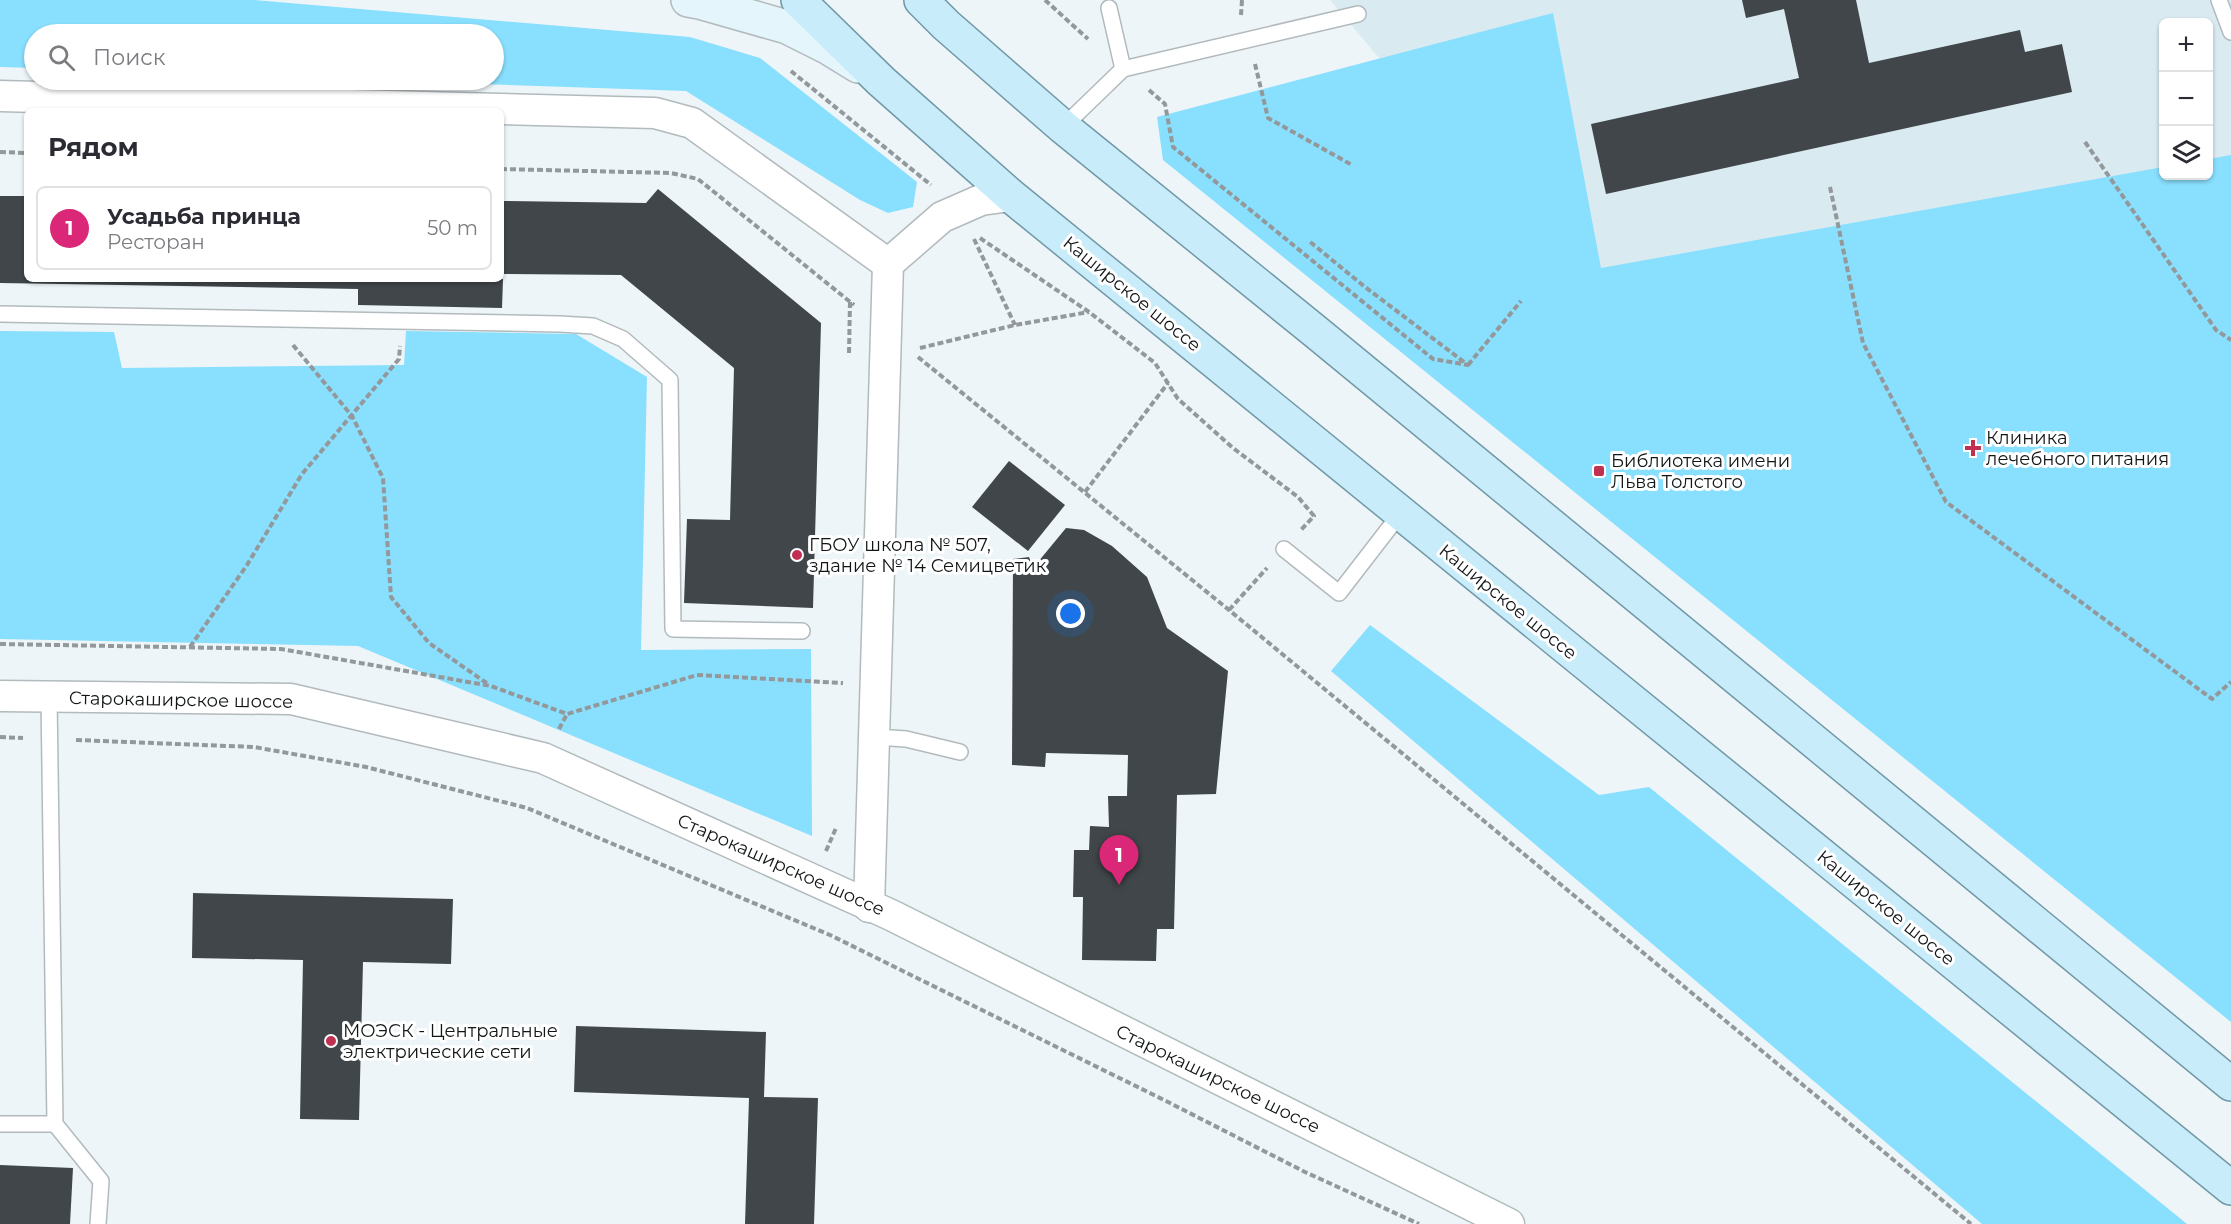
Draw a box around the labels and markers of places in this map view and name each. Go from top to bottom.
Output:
place label: Клиника лечебного питания [1986,427,2169,470]
marker: Клиника лечебного питания [1964,439,1982,457]
place label: Библиотека имени Льва Толстого [1611,450,1790,493]
marker: Библиотека имени Льва Толстого [1592,464,1606,478]
place label: ГБОУ школа № 507, здание № 14 Семицветик [809,534,1047,577]
marker: ГБОУ школа № 507, здание № 14 Семицветик [790,548,804,562]
pin: 1 [1100,836,1138,885]
place label: МОЭСК - Центральные электрические сети [343,1020,558,1063]
marker: МОЭСК - Центральные электрические сети [324,1034,338,1048]

